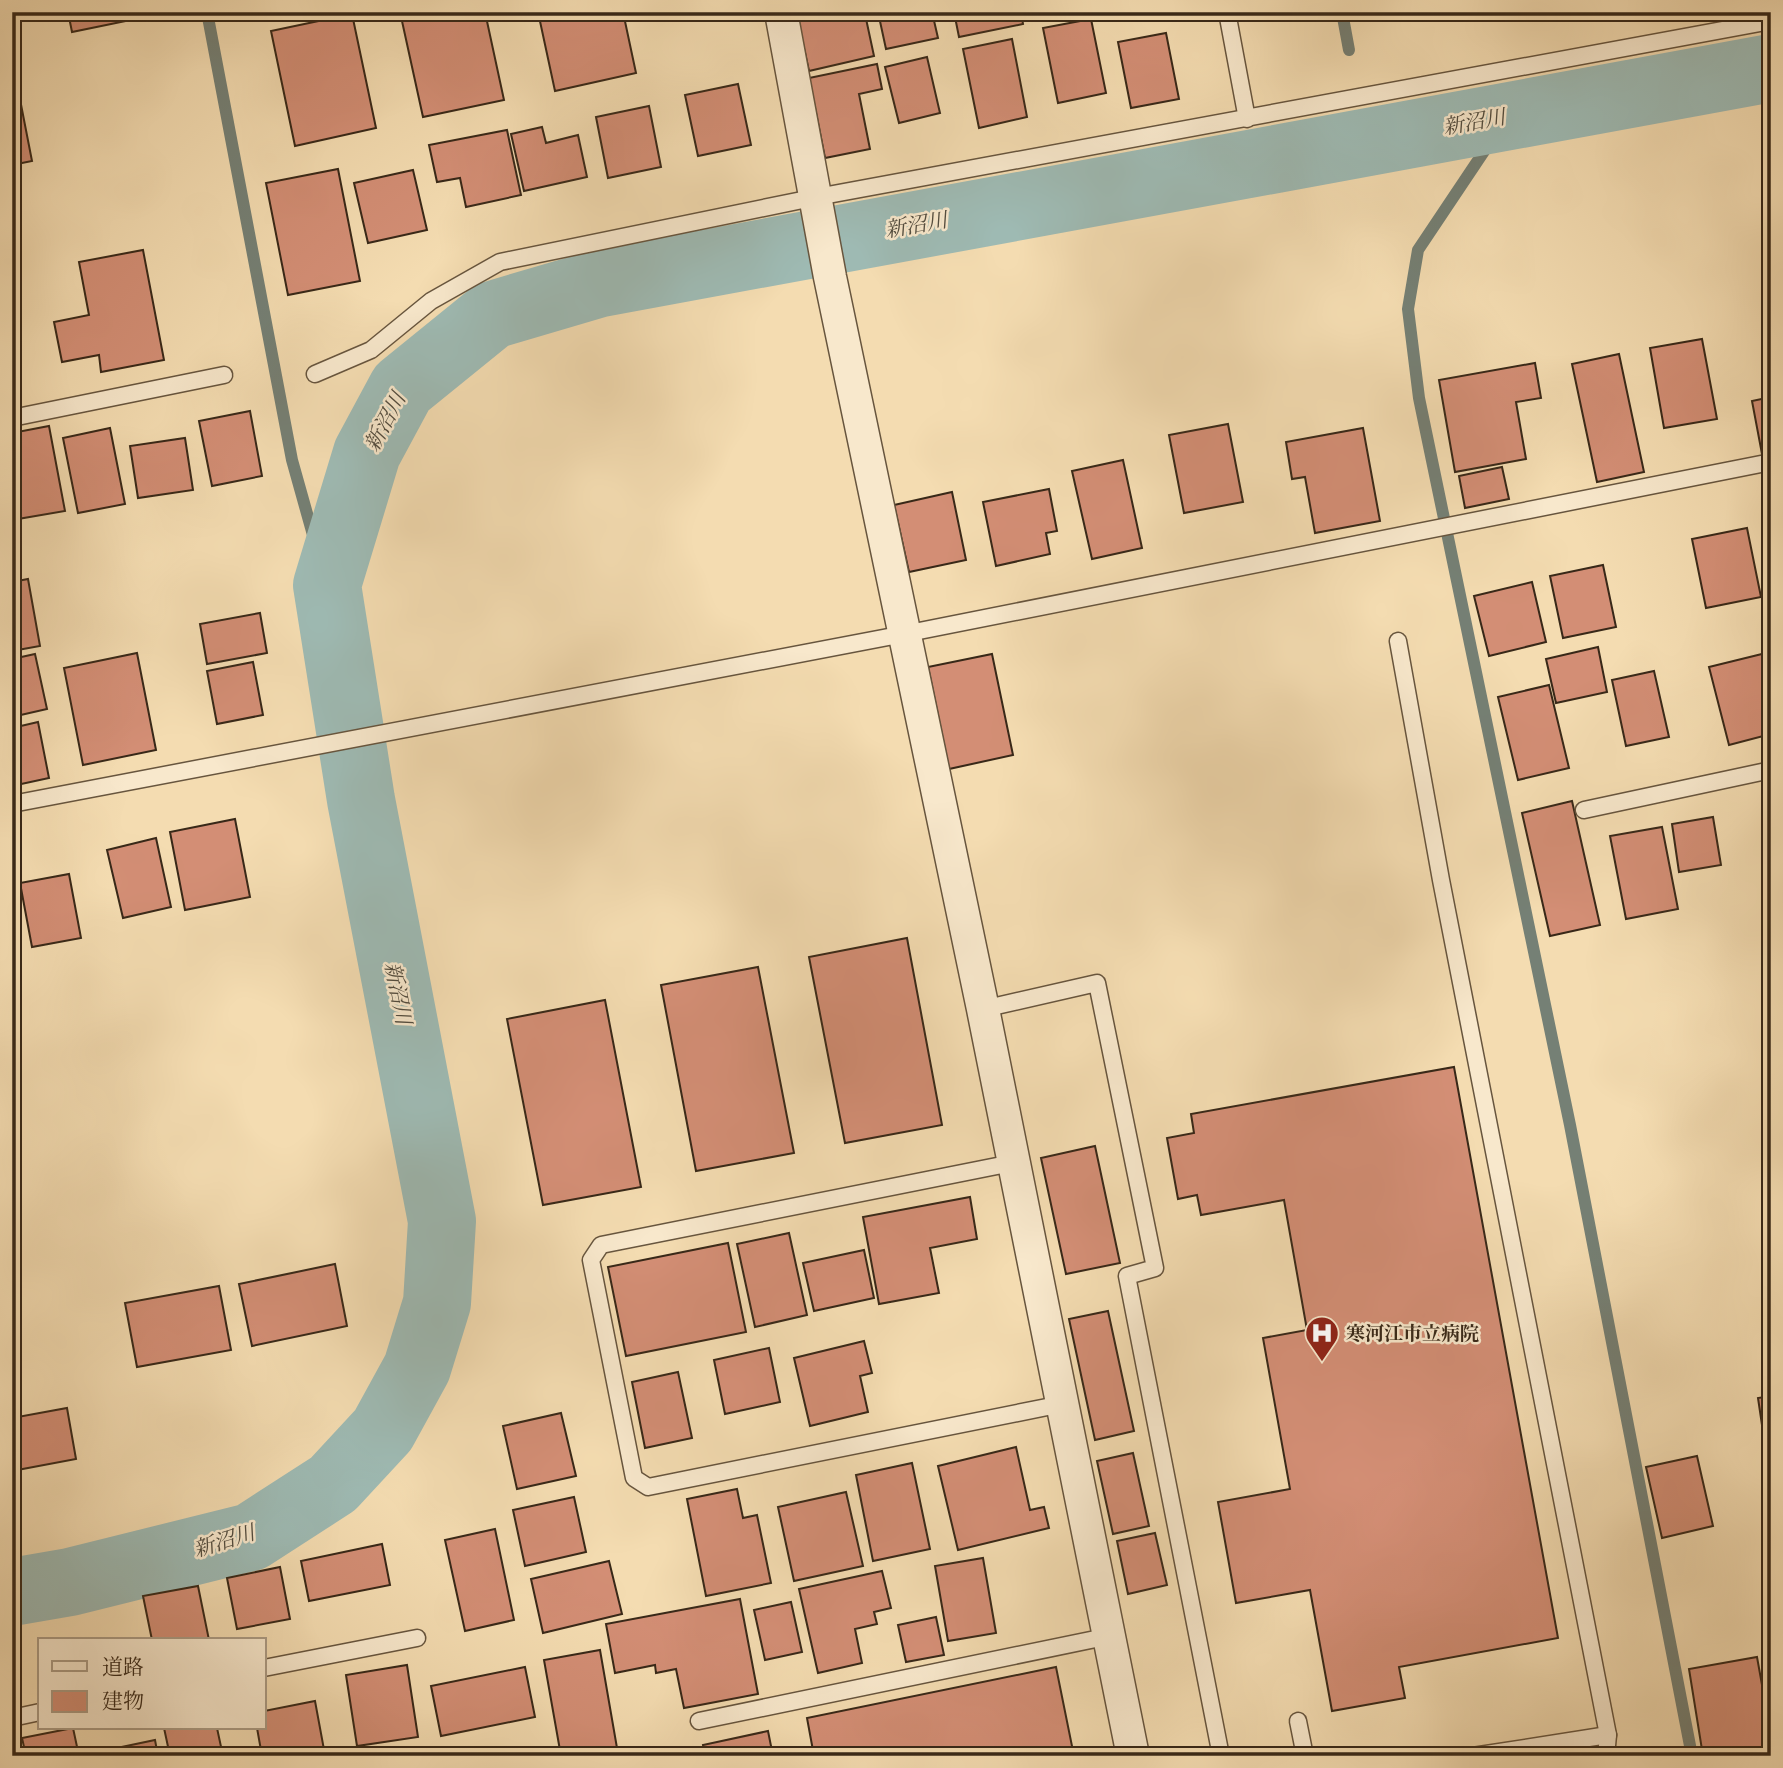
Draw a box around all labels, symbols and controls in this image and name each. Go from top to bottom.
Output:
water label: 新沼川 [1441,103,1510,143]
water label: 新沼川 [883,206,952,246]
water label: 新沼川 [359,386,415,457]
water label: 新沼川 [376,960,417,1029]
hospital icon: 寒河江市立病院 [1303,1314,1341,1363]
place label: 寒河江市立病院 [1346,1322,1479,1348]
water label: 新沼川 [190,1519,261,1566]
legend [38,1638,266,1730]
text: 道路 [102,1654,144,1683]
text: 建物 [102,1688,144,1717]

